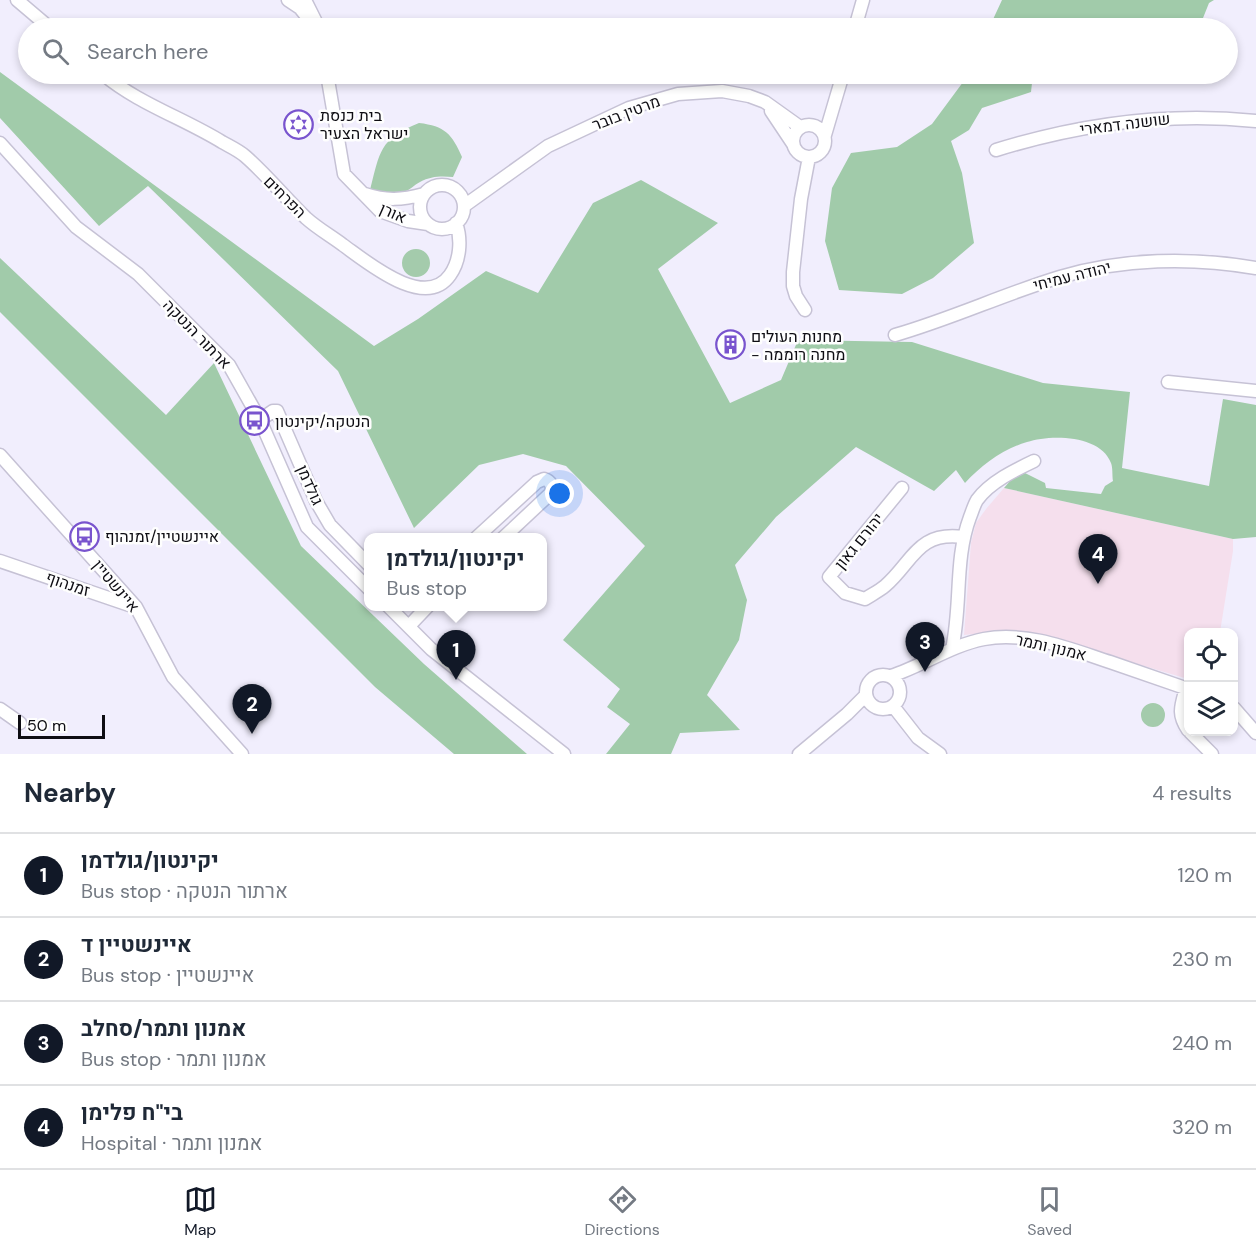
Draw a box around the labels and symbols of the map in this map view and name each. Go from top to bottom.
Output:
street label: מרטין בובר [589,90,663,136]
place label: בית כנסת ישראל הצעיר [320,105,408,144]
synagogue icon: בית כנסת ישראל הצעיר [283,108,315,140]
street label: שושנה דמארי [1079,108,1171,140]
street label: הפרחים [259,171,311,223]
street label: אורן [376,198,410,228]
street label: יהודה עמיחי [1031,256,1113,296]
street label: ארתור הנטקה [158,295,236,373]
place label: מחנות העולים - מחנה רוממה [751,326,846,365]
building icon: מחנות העולים - מחנה רוממה [714,329,746,361]
bus stop icon: הנטקה/יקינטון [238,405,270,437]
place label: הנטקה/יקינטון [275,411,370,432]
street label: גולדמן [292,461,328,509]
your location [545,479,574,508]
street label: יהורם גאון [830,508,888,574]
bus stop icon: איינשטיין/זמנהוף [68,520,100,552]
place label: איינשטיין/זמנהוף [105,526,219,547]
pin: 4 [1078,534,1118,584]
street label: איינשטיין [88,555,144,617]
street label: זמנהוף [43,567,93,601]
pin: 3 [906,622,944,672]
street label: אמנון ותמר [1013,629,1089,665]
pin: 1 [436,630,476,680]
pin: 2 [232,684,272,734]
scale bar [18,712,105,740]

